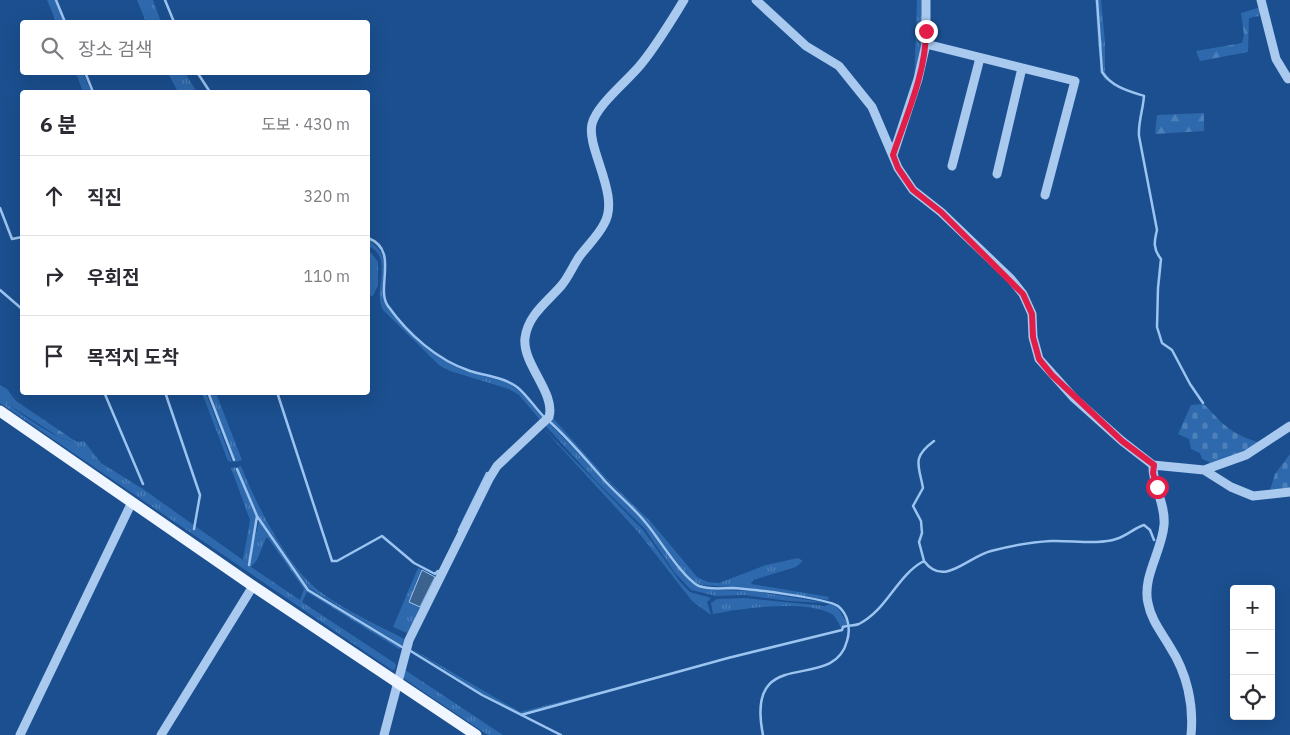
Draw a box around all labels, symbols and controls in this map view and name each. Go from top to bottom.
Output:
search box [20,20,370,75]
route end [915,20,938,43]
icon: search [38,34,66,62]
text: 장소 검색 [78,37,152,61]
text: 6 분 [40,110,77,138]
text: 도보 · 430 m [261,114,350,134]
icon: ahead [40,182,68,210]
text: 직진 [87,185,122,209]
text: 320 m [303,186,350,206]
icon: right [40,262,68,290]
text: 우회전 [87,265,139,289]
text: 110 m [303,266,350,286]
icon: arrive [40,342,68,370]
text: 목적지 도착 [87,345,179,369]
route start [1146,476,1169,499]
map controls [1230,585,1275,720]
button: + [1230,585,1275,630]
button: − [1230,630,1275,675]
button: locate [1230,675,1275,720]

